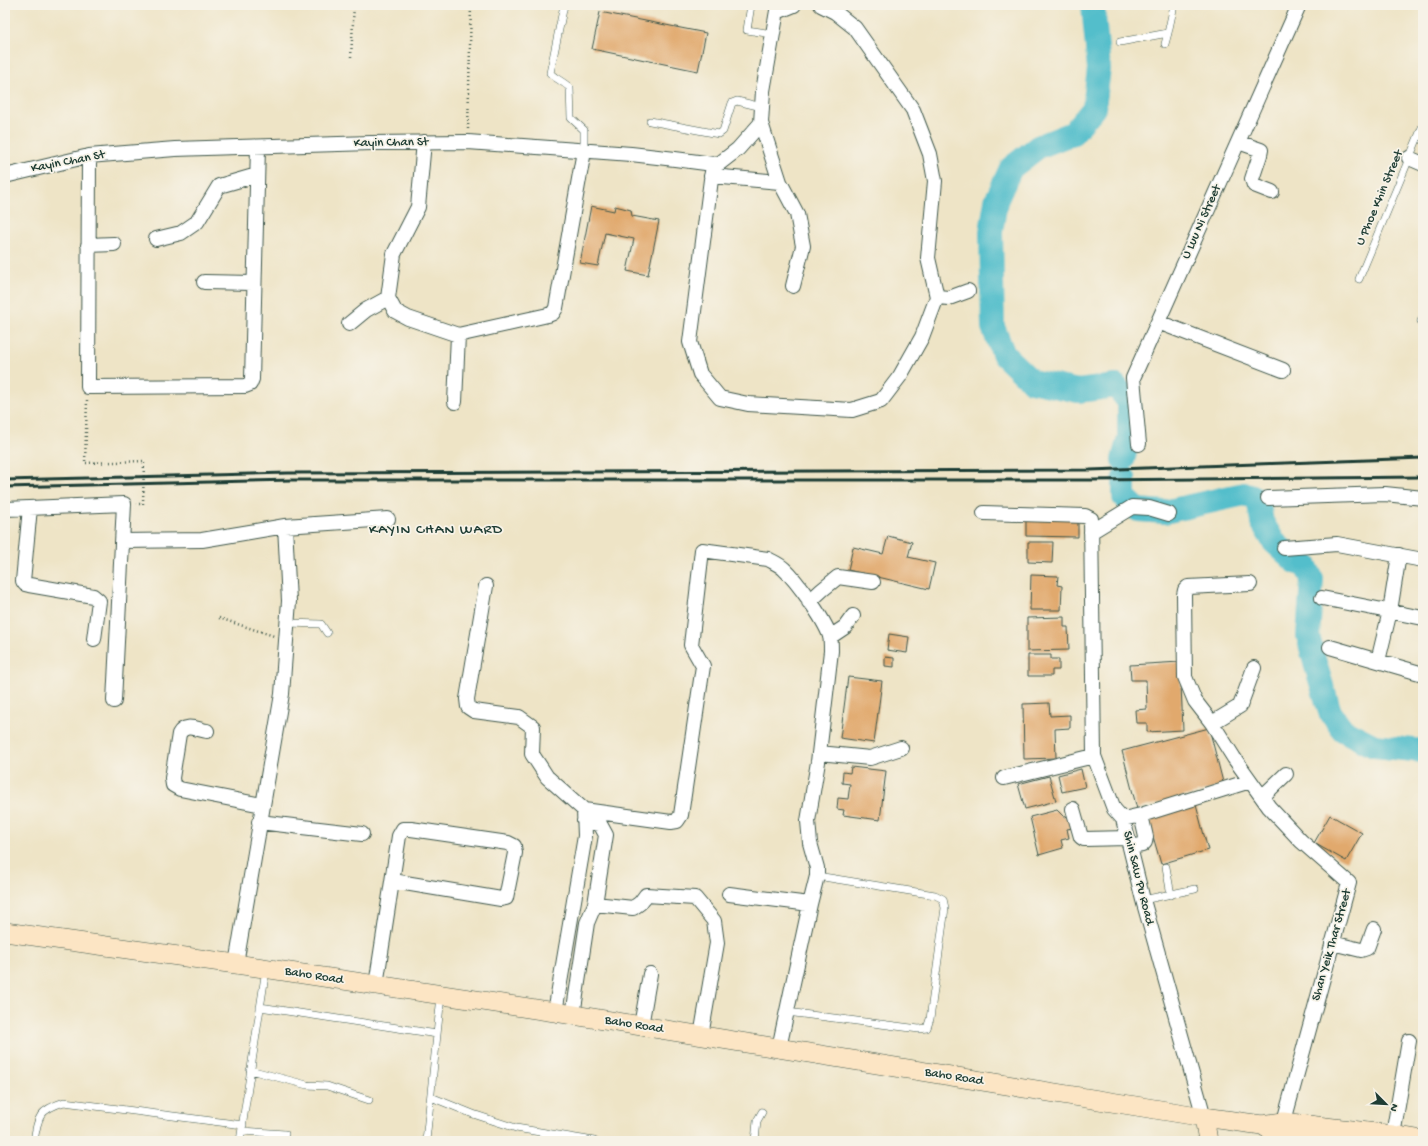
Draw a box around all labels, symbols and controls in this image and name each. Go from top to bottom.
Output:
street label: Kayin Chan St [354,135,430,151]
street label: U Phoe Khin Street [1353,146,1408,248]
street label: Kayin Chan St [30,147,108,176]
street label: U Luu Ni Street [1179,181,1226,261]
district label: KAYIN CHAN WARD [369,521,503,539]
street label: Shin Saw Pu Road [1119,829,1157,928]
street label: Shan Yeik Thar Street [1309,886,1356,1003]
street label: Baho Road [283,964,346,988]
street label: Baho Road [603,1013,666,1037]
street label: Baho Road [923,1065,986,1089]
north arrow [1366,1084,1406,1124]
text: N [1386,1102,1400,1113]

